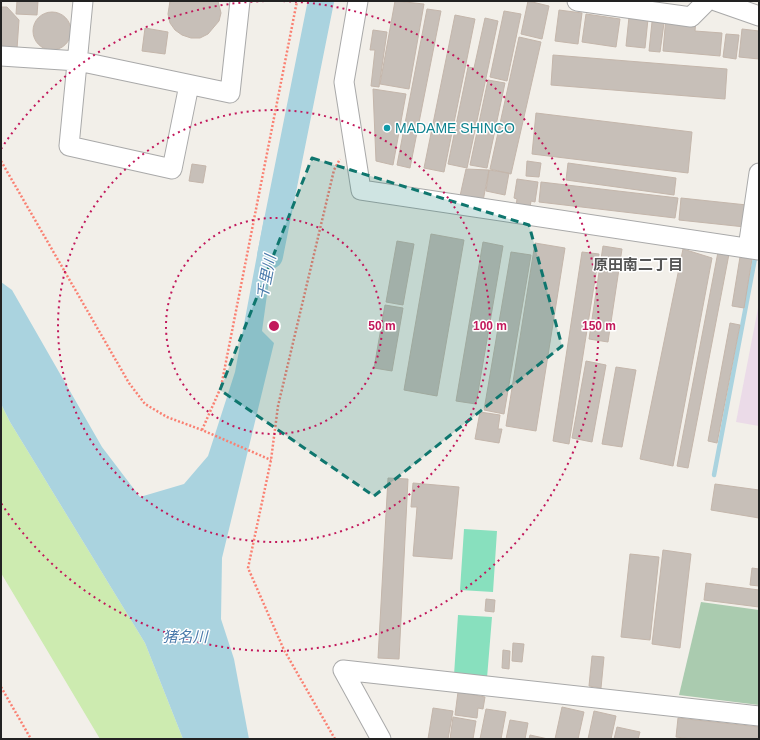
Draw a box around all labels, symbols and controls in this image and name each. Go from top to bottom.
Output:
place label: MADAME SHINCO [395,120,515,136]
marker: MADAME SHINCO [382,123,392,133]
water label: 千里川 [253,251,279,301]
district label: 原田南二丁目 [593,256,683,273]
centre of rings [267,319,281,333]
text: 50 m [368,319,396,333]
text: 100 m [473,319,507,333]
text: 150 m [582,319,616,333]
water label: 猪名川 [162,628,209,645]

